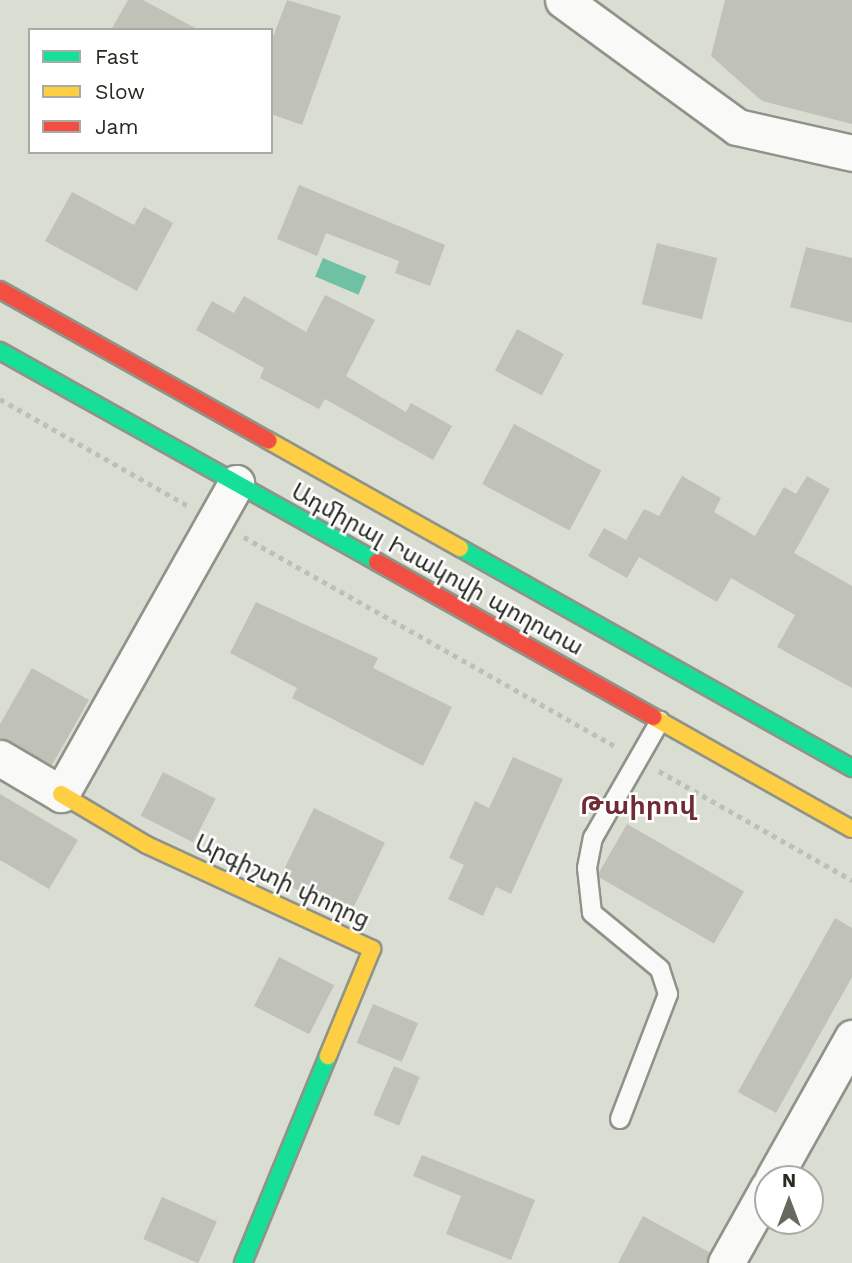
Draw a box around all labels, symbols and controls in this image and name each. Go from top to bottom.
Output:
legend [28,28,273,154]
text: Fast [95,44,139,69]
text: Slow [95,79,145,104]
text: Jam [95,114,138,139]
street label: Ադմիրալ Իսակովի պողոտա [286,478,588,662]
district label: Թաիրով [580,790,696,822]
street label: Արգիշտի փողոց [190,829,374,935]
north arrow [754,1165,824,1235]
text: N [782,1169,796,1192]

